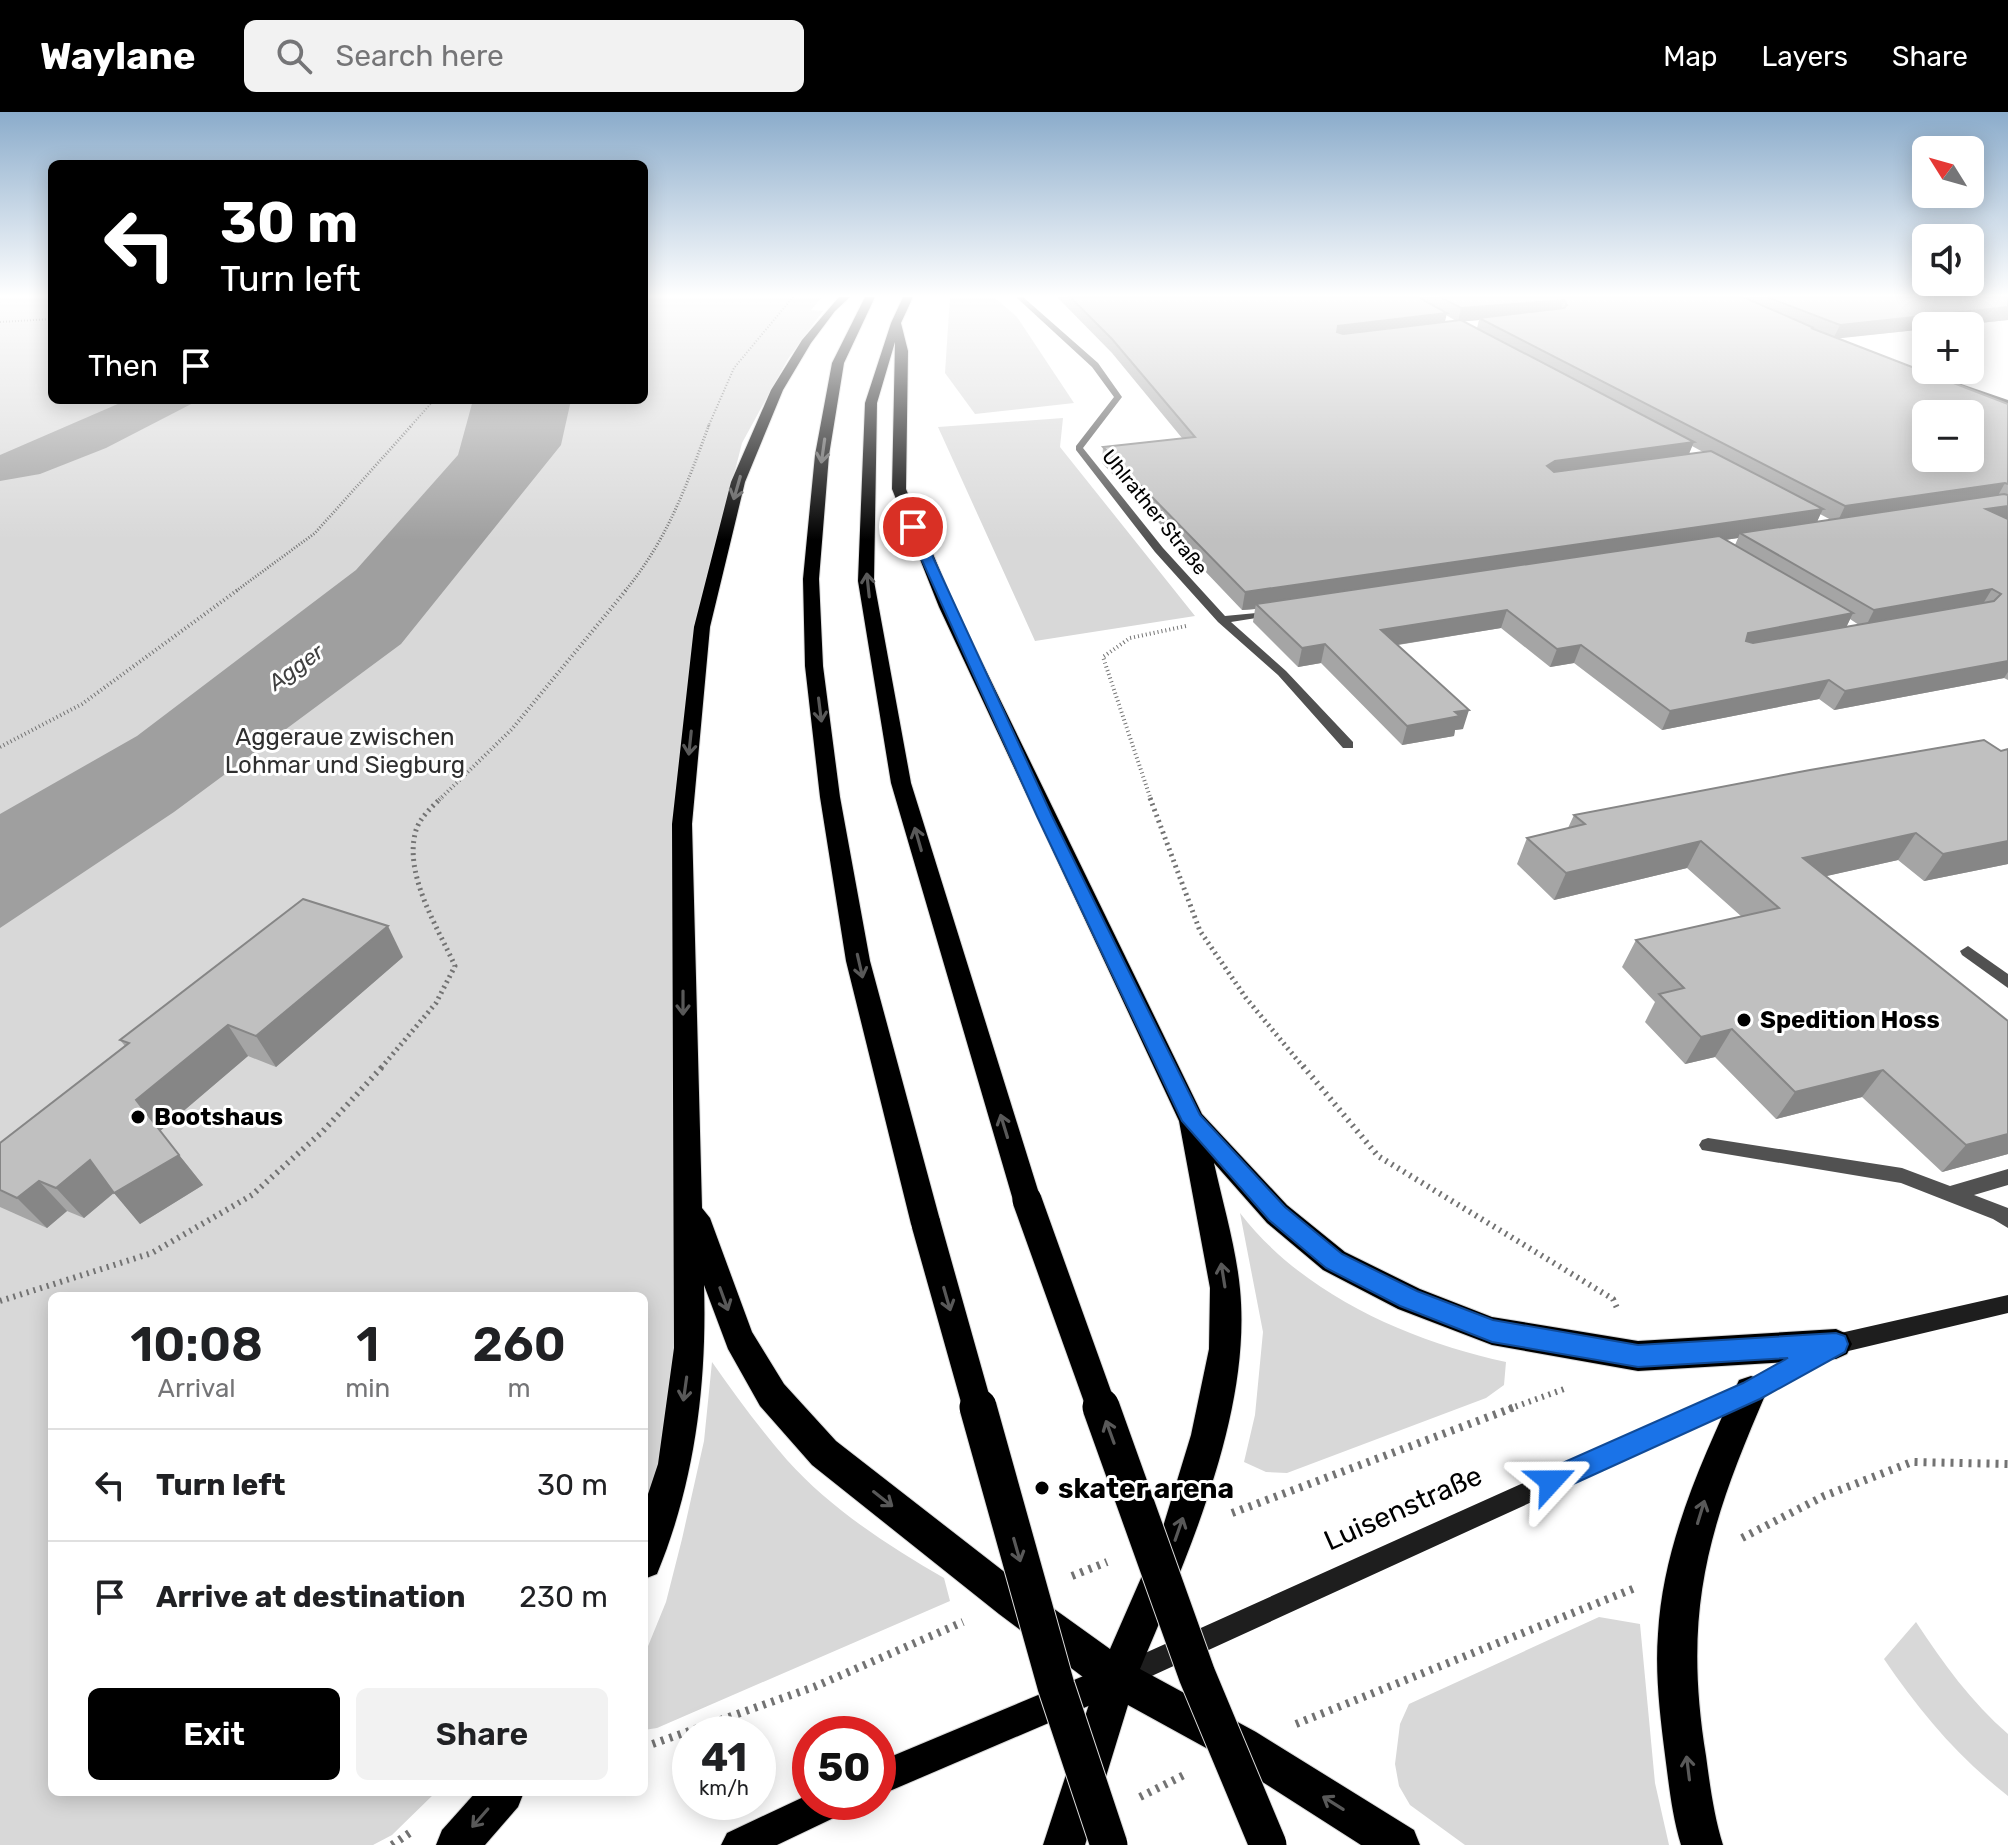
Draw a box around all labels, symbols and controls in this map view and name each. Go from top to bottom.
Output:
search box [244,20,804,92]
text: Waylane [40,33,196,79]
icon: search [272,34,316,78]
text: Search here [336,38,504,74]
text: Map [1663,40,1718,73]
text: Layers [1762,40,1848,73]
text: Share [1892,40,1968,73]
north arrow [1912,136,1984,208]
map controls [1912,136,1984,472]
text: 30 m [220,190,358,256]
icon: left [88,192,192,296]
button: sound [1912,224,1984,296]
text: Turn left [220,257,361,300]
button: + [1912,312,1984,384]
icon: arrive [174,344,218,388]
text: Then [88,348,158,384]
button: − [1912,400,1984,472]
one-way arrow [815,438,830,463]
street label: Uhlrather Straße [1097,444,1213,580]
one-way arrow [729,475,744,501]
pin [879,493,947,561]
icon: arrive [891,505,935,549]
one-way arrow [860,572,875,599]
water label: Agger [262,637,330,697]
one-way arrow [812,696,827,723]
park label: Aggeraue zwischen Lohmar und Siegburg [225,723,465,779]
one-way arrow [683,729,698,756]
one-way arrow [909,827,924,853]
one-way arrow [853,953,868,979]
one-way arrow [675,989,691,1016]
place label: Spedition Hoss [1760,1006,1940,1034]
marker: Spedition Hoss [1735,1011,1753,1029]
place label: Bootshaus [154,1103,283,1131]
marker: Bootshaus [129,1108,147,1126]
one-way arrow [996,1113,1011,1138]
one-way arrow [1214,1263,1229,1288]
one-way arrow [718,1286,733,1311]
one-way arrow [940,1286,955,1312]
text: 10:08 [130,1316,263,1373]
text: 1 [356,1316,379,1373]
text: 260 [473,1316,566,1373]
text: Arrival [158,1373,236,1404]
text: min [345,1373,390,1404]
text: m [508,1373,531,1404]
one-way arrow [677,1375,692,1402]
one-way arrow [1102,1420,1117,1445]
position arrow [1509,1439,1593,1523]
street label: Luisenstraße [1319,1459,1487,1557]
icon: left [88,1463,132,1507]
text: Turn left [156,1467,286,1503]
text: 30 m [537,1467,608,1503]
place label: skater arena [1058,1472,1234,1505]
marker: skater arena [1033,1479,1051,1497]
one-way arrow [871,1490,893,1507]
one-way arrow [1695,1500,1709,1525]
one-way arrow [1173,1516,1188,1541]
one-way arrow [1010,1536,1025,1562]
icon: arrive [88,1575,132,1619]
text: Arrive at destination [156,1579,466,1615]
text: 230 m [519,1579,608,1615]
button: Exit [88,1688,340,1780]
button: Share [356,1688,608,1780]
speed limit sign: 50 [792,1716,896,1820]
text: 41 [701,1734,747,1781]
one-way arrow [1680,1756,1695,1781]
text: km/h [699,1776,749,1800]
one-way arrow [1322,1795,1345,1811]
one-way arrow [472,1808,490,1828]

